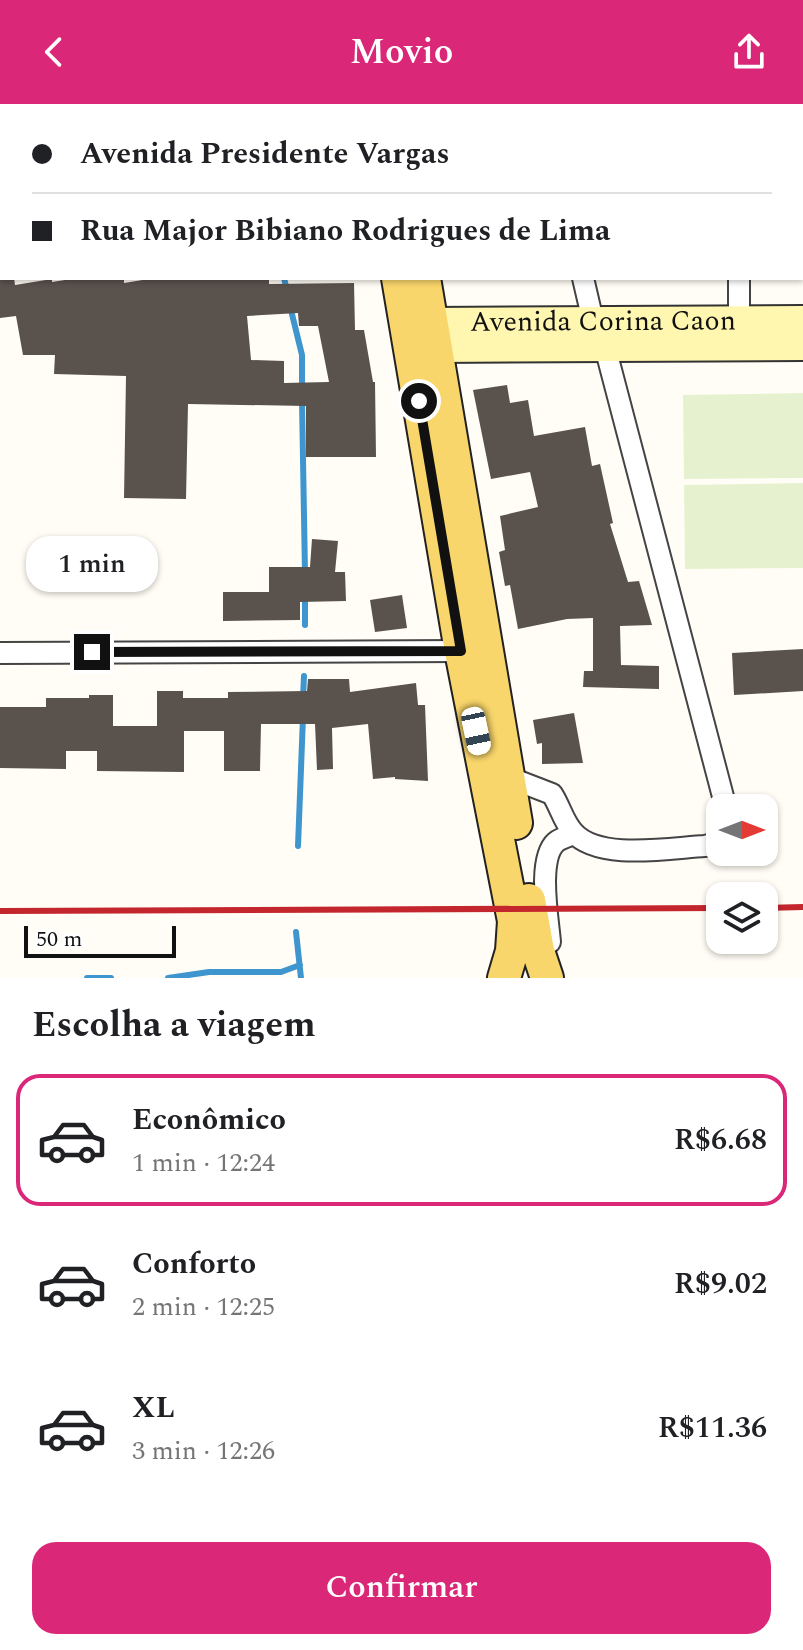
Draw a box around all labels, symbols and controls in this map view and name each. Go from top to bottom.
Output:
text: Movio [350,25,453,80]
icon: back [32,30,76,74]
icon: share [727,30,771,74]
text: Avenida Presidente Vargas [80,131,450,177]
text: Rua Major Bibiano Rodrigues de Lima [80,208,611,254]
street label: Avenida Corina Caon [470,299,736,343]
route start [401,383,437,419]
callout: 1 min [26,536,158,592]
text: 1 min [58,544,126,584]
route end [74,634,110,670]
car [459,705,493,757]
north arrow [706,794,778,866]
map controls [706,794,778,954]
button: layers [706,882,778,954]
scale bar [24,922,176,958]
text: 50 m [36,923,82,956]
text: Escolha a viagem [32,998,316,1053]
text: Econômico [132,1097,286,1143]
icon: car [36,1104,108,1176]
text: R$6.68 [674,1117,767,1163]
text: 1 min · 12:24 [132,1143,275,1183]
text: Conforto [132,1241,256,1287]
icon: car [36,1248,108,1320]
text: R$9.02 [674,1261,767,1307]
text: 2 min · 12:25 [132,1287,275,1327]
text: XL [132,1385,175,1431]
icon: car [36,1392,108,1464]
text: R$11.36 [658,1405,767,1451]
text: 3 min · 12:26 [132,1431,275,1471]
button: Confirmar [32,1542,771,1634]

